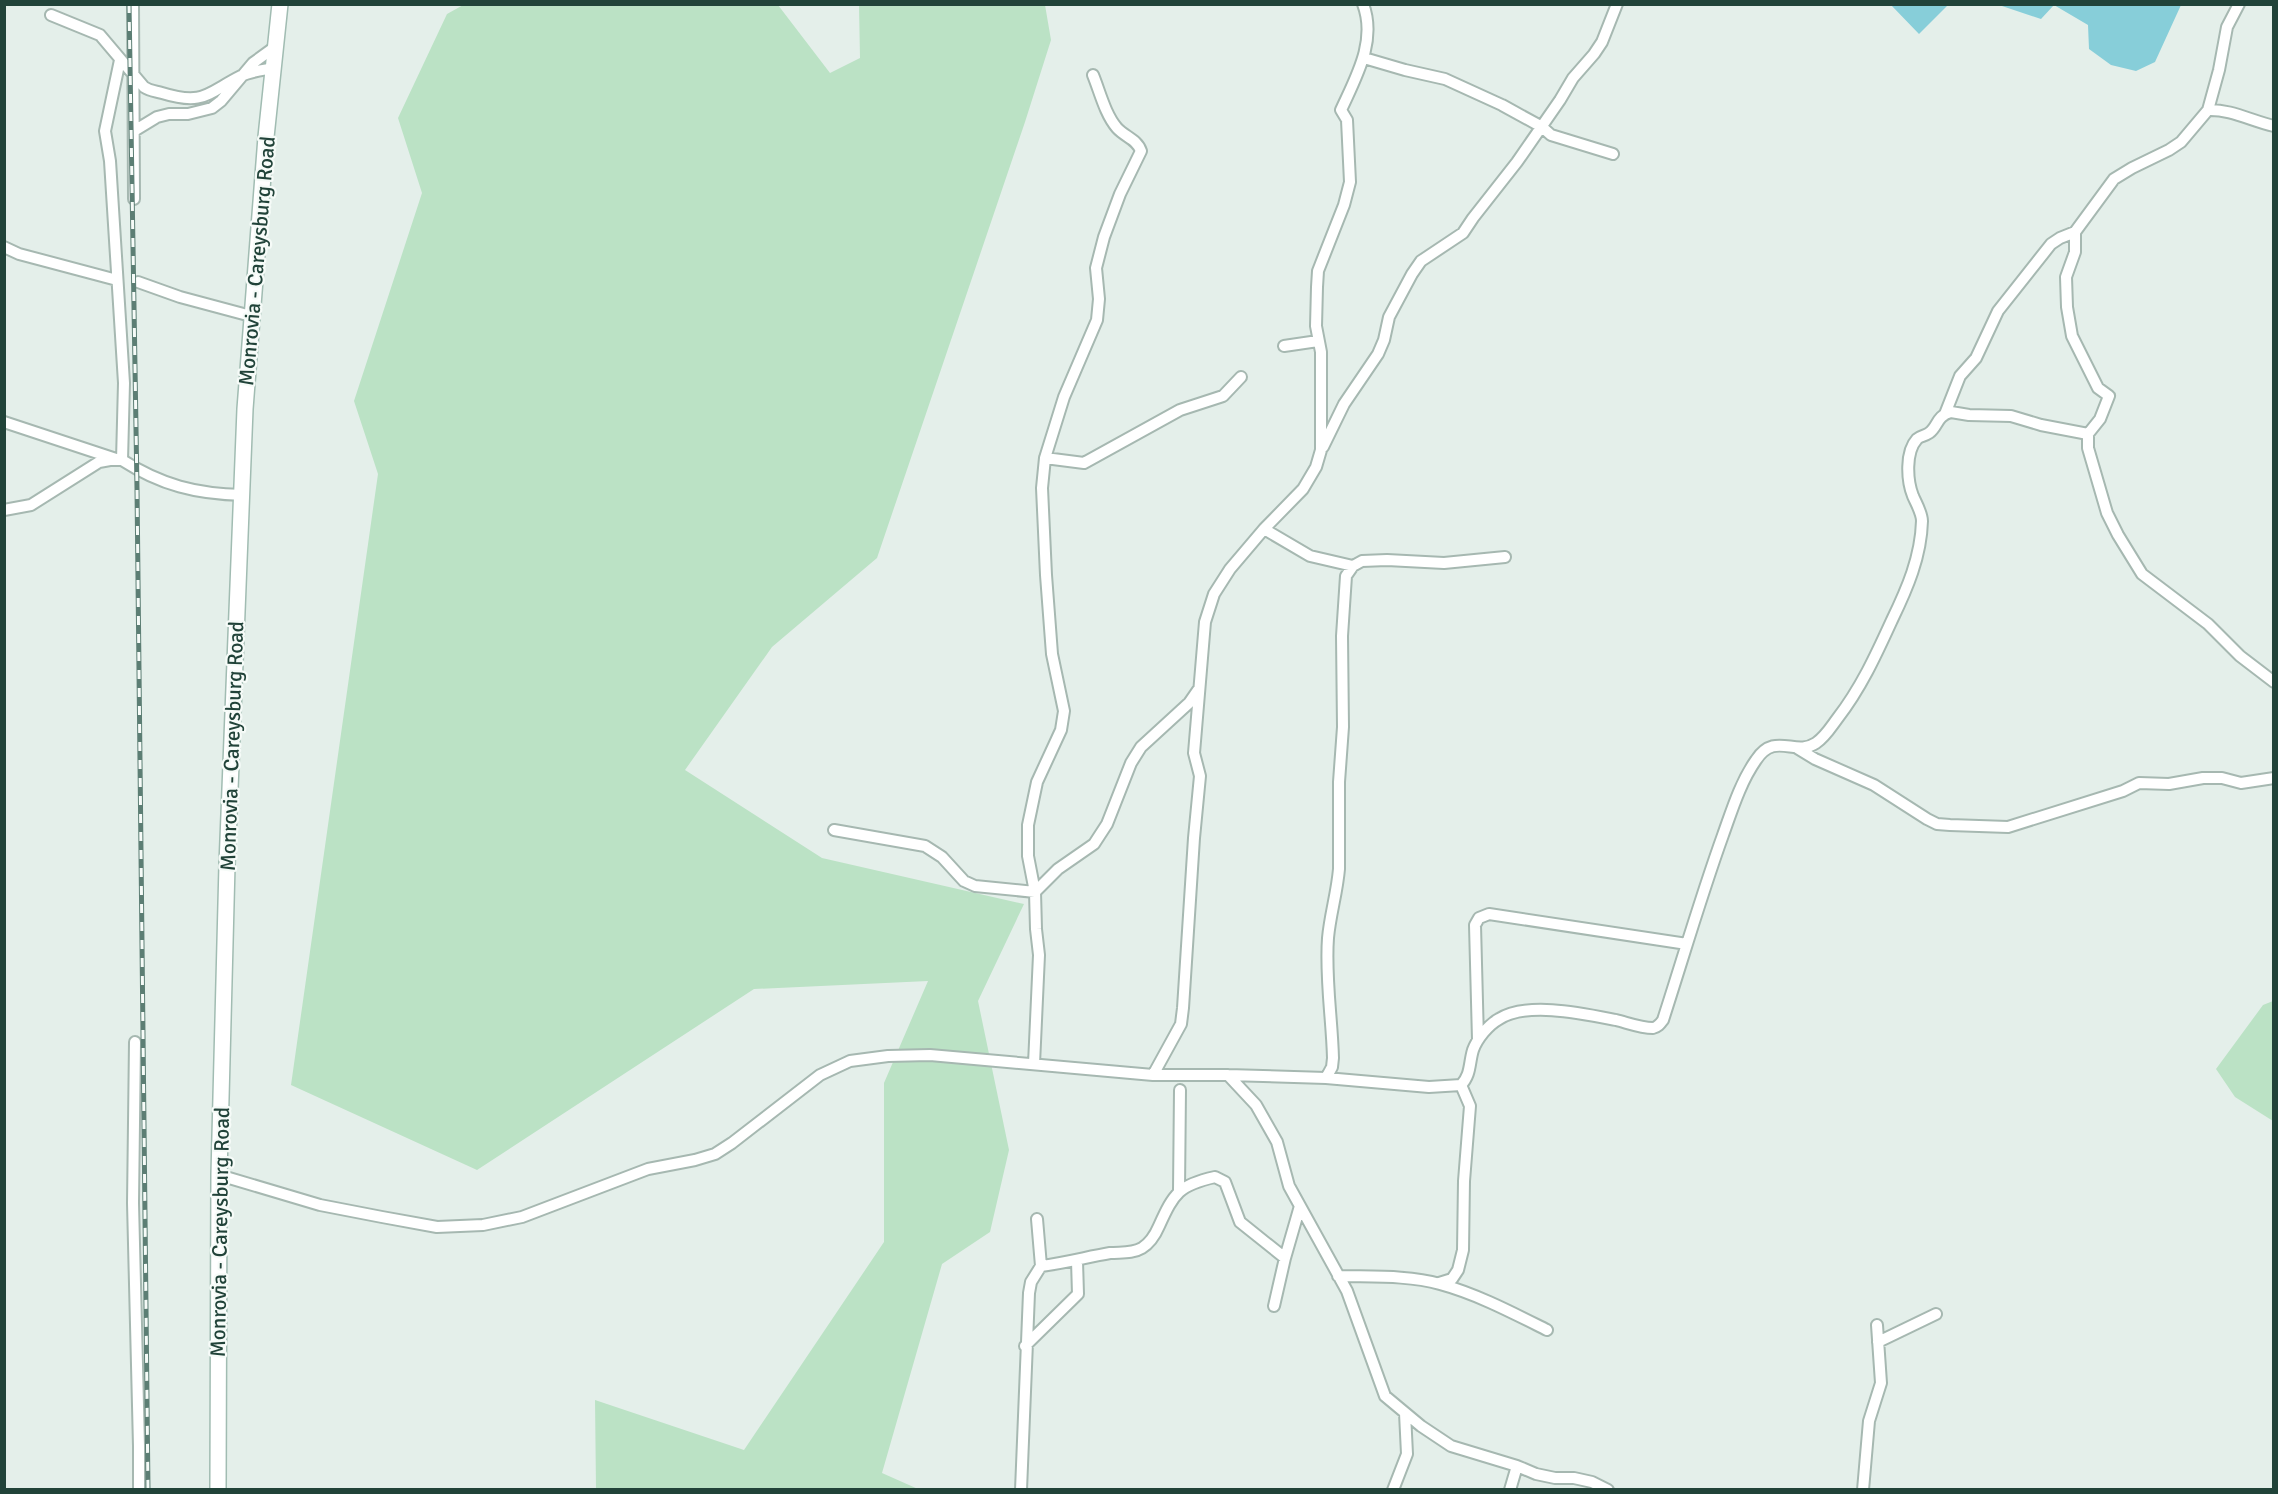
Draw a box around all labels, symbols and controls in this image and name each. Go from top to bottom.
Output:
street label: Monrovia - Careysburg Road [233,135,281,387]
street label: Monrovia - Careysburg Road [215,621,249,871]
street label: Monrovia - Careysburg Road [205,1107,235,1357]

